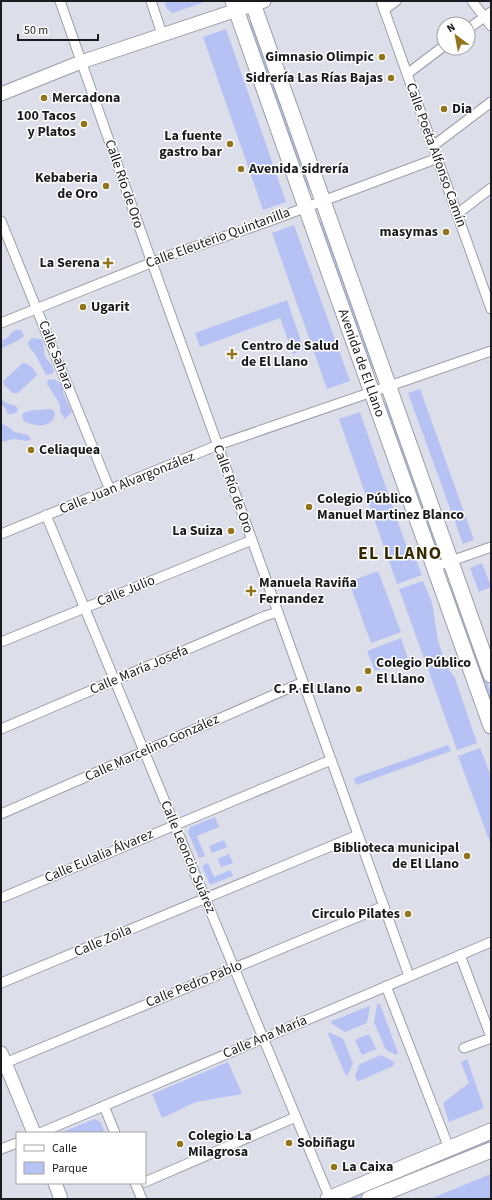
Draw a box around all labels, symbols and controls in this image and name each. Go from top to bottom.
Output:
scale bar [18,16,98,42]
north arrow [436,16,476,56]
text: N [444,20,458,36]
text: 50 m [24,22,48,39]
place label: Gimnasio Olimpic [265,47,374,67]
marker: Gimnasio Olimpic [377,52,387,62]
place label: Sidrería Las Rías Bajas [245,68,383,88]
marker: Sidrería Las Rías Bajas [386,73,396,83]
street label: Calle Poeta Alfonso Camín [401,80,471,230]
place label: Mercadona [52,88,120,108]
marker: Mercadona [39,93,49,103]
place label: Dia [452,99,472,119]
marker: Dia [439,104,449,114]
place label: 100 Tacos y Platos [17,106,76,142]
marker: 100 Tacos y Platos [79,119,89,129]
place label: La fuente gastro bar [159,126,222,162]
street label: Calle Río de Oro [99,137,149,231]
marker: La fuente gastro bar [225,139,235,149]
place label: Avenida sidrería [248,159,349,179]
marker: Avenida sidrería [236,164,246,174]
place label: Kebaberia de Oro [35,168,98,204]
marker: Kebaberia de Oro [101,181,111,191]
street label: Calle Eleuterio Quintanilla [143,203,293,273]
place label: masymas [380,222,438,242]
marker: masymas [441,227,451,237]
place label: La Serena [39,253,100,273]
marker: La Serena [103,258,113,268]
place label: Ugarit [91,297,130,317]
marker: Ugarit [78,302,88,312]
street label: Avenida de El Llano [333,306,390,420]
street label: Calle Sahara [33,318,79,392]
place label: Centro de Salud de El Llano [241,336,339,372]
marker: Centro de Salud de El Llano [226,348,238,360]
place label: Celiaquea [39,440,100,460]
street label: Calle Río de Oro [208,442,258,536]
marker: Celiaquea [26,445,36,455]
street label: Calle Juan Alvargonzález [56,447,198,519]
place label: Colegio Público Manuel Martinez Blanco [317,489,464,525]
marker: Colegio Público Manuel Martinez Blanco [304,502,314,512]
place label: La Suiza [172,521,223,541]
marker: La Suiza [226,526,236,536]
district label: EL LLANO [358,541,442,566]
street label: Calle Julio [94,570,158,612]
place label: Manuela Raviña Fernandez [259,573,357,609]
marker: Manuela Raviña Fernandez [246,586,256,596]
street label: Calle María Josefa [87,640,191,700]
place label: Colegio Público El Llano [376,653,471,689]
marker: Colegio Público El Llano [363,666,373,676]
place label: C. P. El Llano [273,679,351,699]
marker: C. P. El Llano [354,684,364,694]
street label: Calle Marcelino González [82,709,222,787]
street label: Calle Leoncio Suárez [155,798,221,917]
street label: Calle Eulalia Álvarez [41,824,157,888]
place label: Biblioteca municipal de El Llano [333,838,459,874]
marker: Biblioteca municipal de El Llano [462,851,472,861]
place label: Circulo Pilates [312,904,400,924]
marker: Circulo Pilates [403,909,413,919]
street label: Calle Zoila [71,920,135,962]
street label: Calle Pedro Pablo [143,956,245,1012]
street label: Calle Ana María [220,1010,310,1064]
place label: Colegio La Milagrosa [188,1126,252,1162]
legend [16,1132,146,1184]
place label: Sobiñagu [297,1133,355,1153]
marker: Sobiñagu [284,1138,294,1148]
marker: Colegio La Milagrosa [175,1139,185,1149]
text: Calle [52,1140,77,1157]
place label: La Caixa [342,1157,393,1177]
text: Parque [52,1160,88,1177]
marker: La Caixa [329,1162,339,1172]

